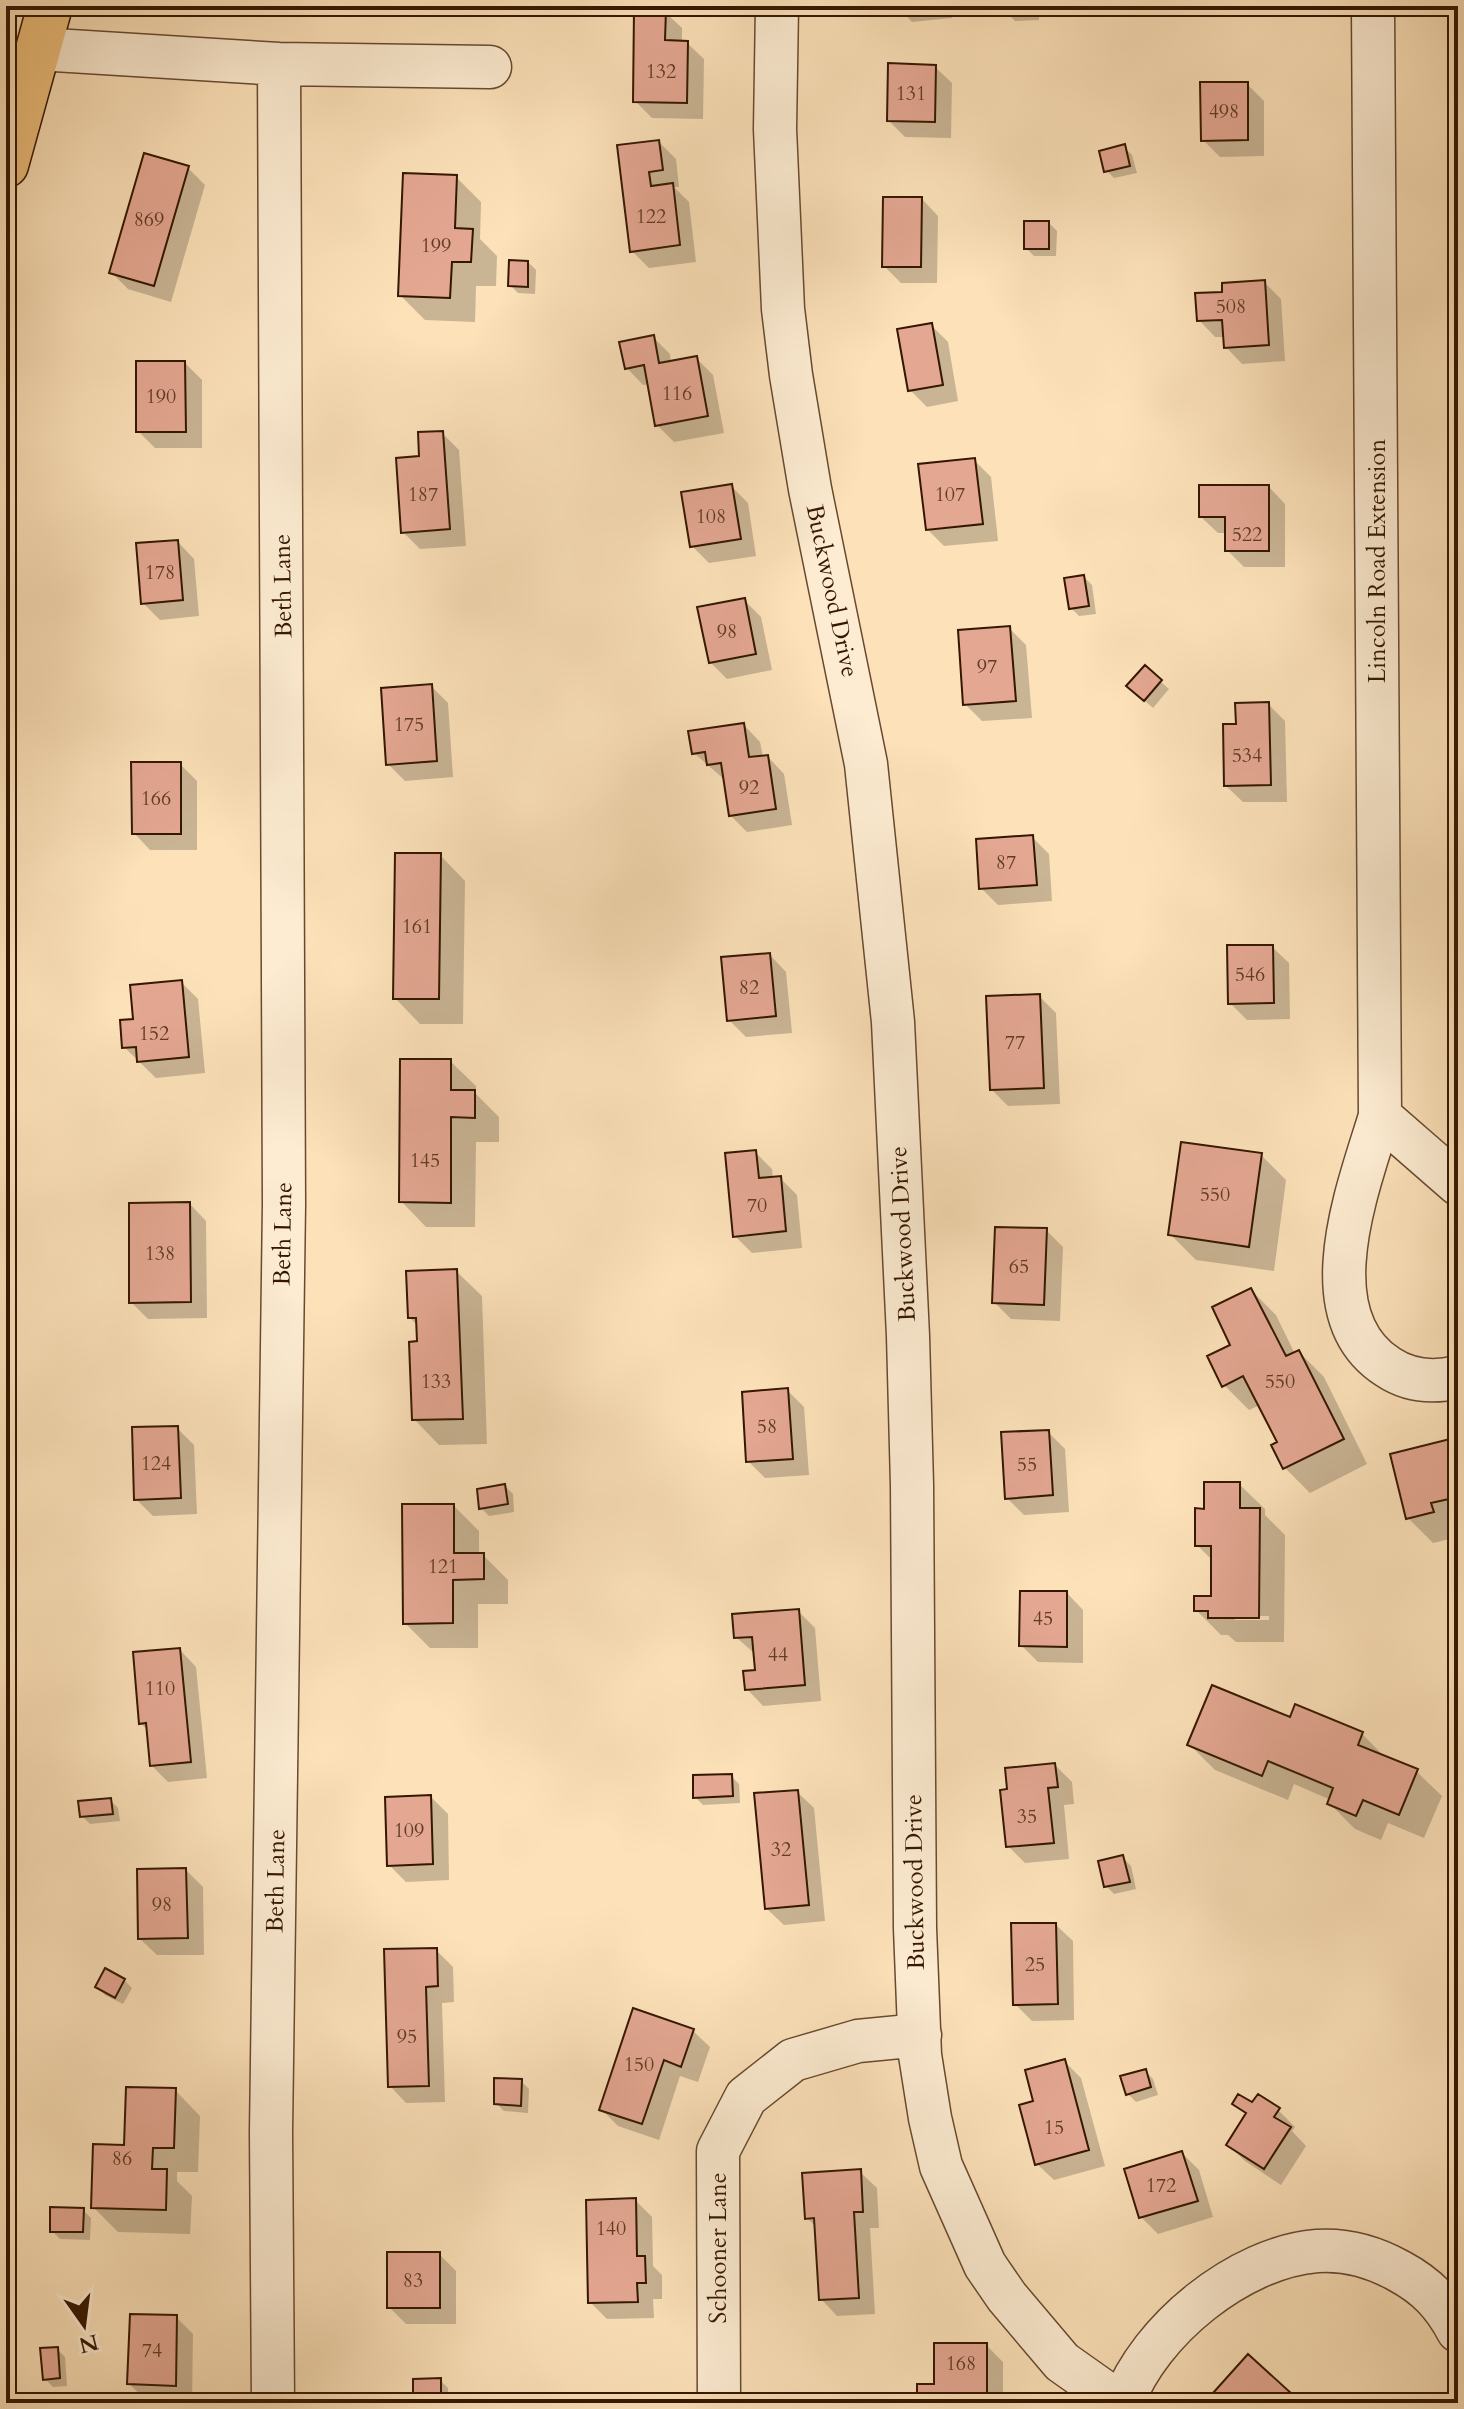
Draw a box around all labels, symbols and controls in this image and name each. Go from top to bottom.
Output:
house number: 132 [646,58,676,85]
house number: 131 [896,80,926,107]
house number: 498 [1209,98,1239,125]
house number: 122 [636,203,666,230]
house number: 869 [134,206,164,233]
house number: 199 [421,232,451,259]
house number: 508 [1216,293,1246,320]
house number: 116 [662,380,692,407]
house number: 190 [146,383,176,410]
street label: Lincoln Road Extension [1361,438,1394,683]
house number: 187 [408,481,438,508]
house number: 107 [935,481,965,508]
street label: Buckwood Drive [798,502,866,680]
house number: 108 [696,503,726,530]
house number: 522 [1232,521,1262,548]
street label: Beth Lane [266,534,300,638]
house number: 178 [145,559,175,586]
house number: 98 [717,618,737,645]
house number: 97 [977,653,997,680]
house number: 175 [394,711,424,738]
house number: 534 [1232,742,1262,769]
house number: 92 [739,774,759,801]
house number: 166 [141,785,171,812]
house number: 87 [996,849,1016,876]
house number: 161 [402,913,432,940]
house number: 546 [1235,961,1265,988]
house number: 82 [739,974,759,1001]
house number: 152 [139,1020,169,1047]
house number: 77 [1005,1029,1025,1056]
street label: Buckwood Drive [882,1145,924,1323]
house number: 145 [410,1147,440,1174]
house number: 550 [1200,1181,1230,1208]
street label: Beth Lane [266,1182,300,1286]
house number: 70 [747,1192,767,1219]
house number: 138 [145,1240,175,1267]
house number: 65 [1009,1253,1029,1280]
house number: 133 [421,1368,451,1395]
house number: 550 [1265,1368,1295,1395]
house number: 58 [757,1413,777,1440]
house number: 124 [141,1450,171,1477]
house number: 55 [1017,1451,1037,1478]
house number: 121 [428,1553,458,1580]
house number: 45 [1033,1605,1053,1632]
house number: 44 [768,1641,788,1668]
house number: 110 [145,1675,175,1702]
street label: Buckwood Drive [897,1794,933,1970]
house number: 35 [1017,1803,1037,1830]
house number: 109 [394,1817,424,1844]
street label: Beth Lane [259,1829,293,1933]
house number: 32 [771,1836,791,1863]
house number: 98 [152,1891,172,1918]
house number: 25 [1025,1951,1045,1978]
house number: 95 [397,2023,417,2050]
house number: 150 [624,2051,654,2078]
house number: 15 [1044,2114,1064,2141]
house number: 86 [112,2145,132,2172]
street label: Schooner Lane [702,2172,735,2324]
house number: 172 [1146,2172,1176,2199]
house number: 140 [596,2215,626,2242]
house number: 83 [403,2267,423,2294]
north arrow [44,2285,124,2365]
text: N [76,2327,101,2360]
house number: 74 [142,2337,162,2364]
house number: 168 [946,2350,976,2377]

